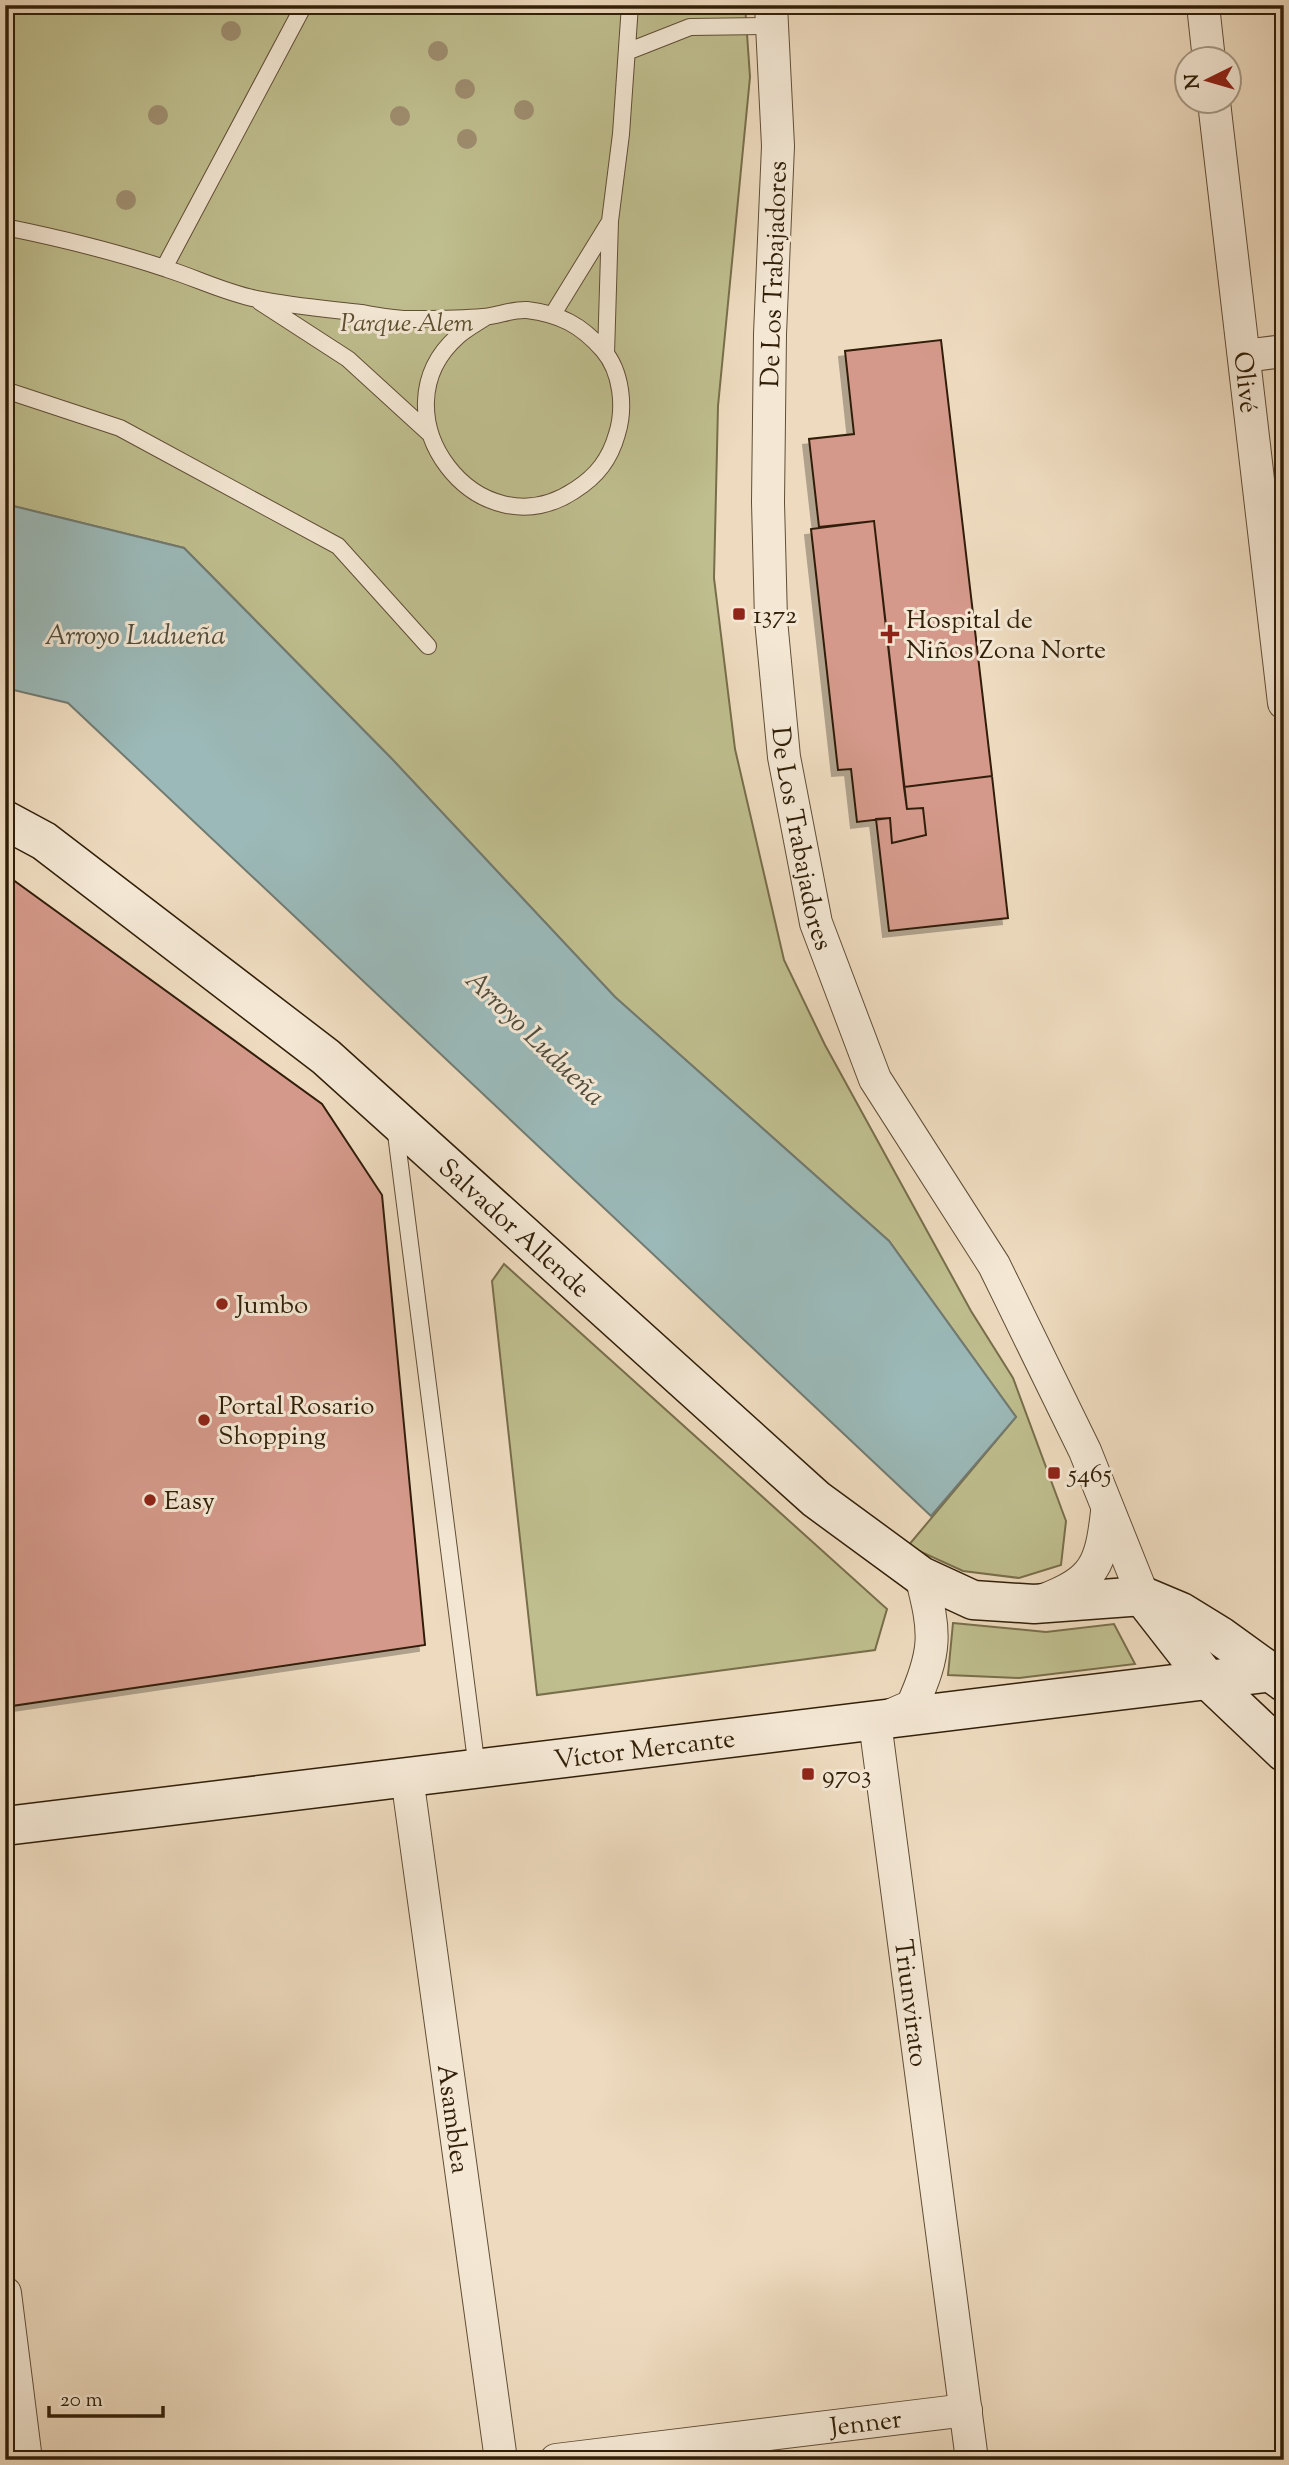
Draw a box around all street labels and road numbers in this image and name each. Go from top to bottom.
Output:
street label: De Los Trabajadores [753,160,798,388]
street label: Olivé [1222,350,1266,415]
street label: De Los Trabajadores [760,725,841,956]
street label: Salvador Allende [429,1151,597,1308]
street label: Víctor Mercante [552,1721,737,1780]
street label: Triunvirato [883,1937,936,2069]
street label: Asamblea [426,2062,477,2176]
street label: Jenner [826,2402,904,2448]

